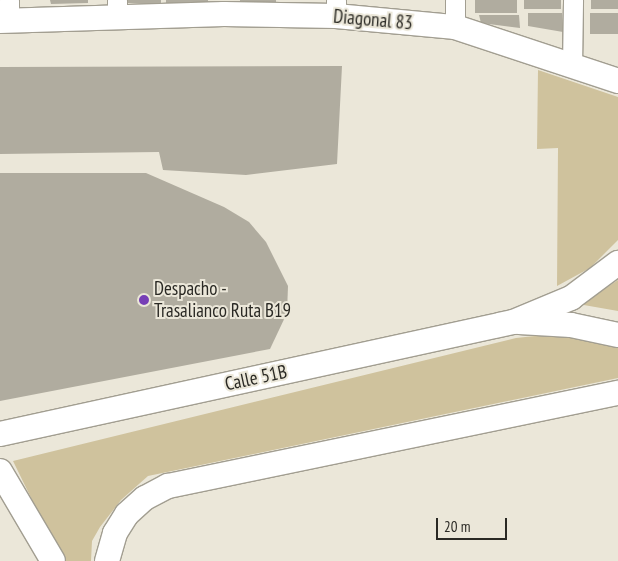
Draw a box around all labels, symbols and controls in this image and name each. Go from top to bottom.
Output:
street label: Diagonal 83 [332,5,414,35]
place label: Despacho - Trasalianco Ruta B19 [154,278,291,322]
marker: Despacho - Trasalianco Ruta B19 [138,294,150,306]
street label: Calle 51B [223,360,289,396]
scale bar [438,508,509,540]
text: 20 m [444,517,470,536]

